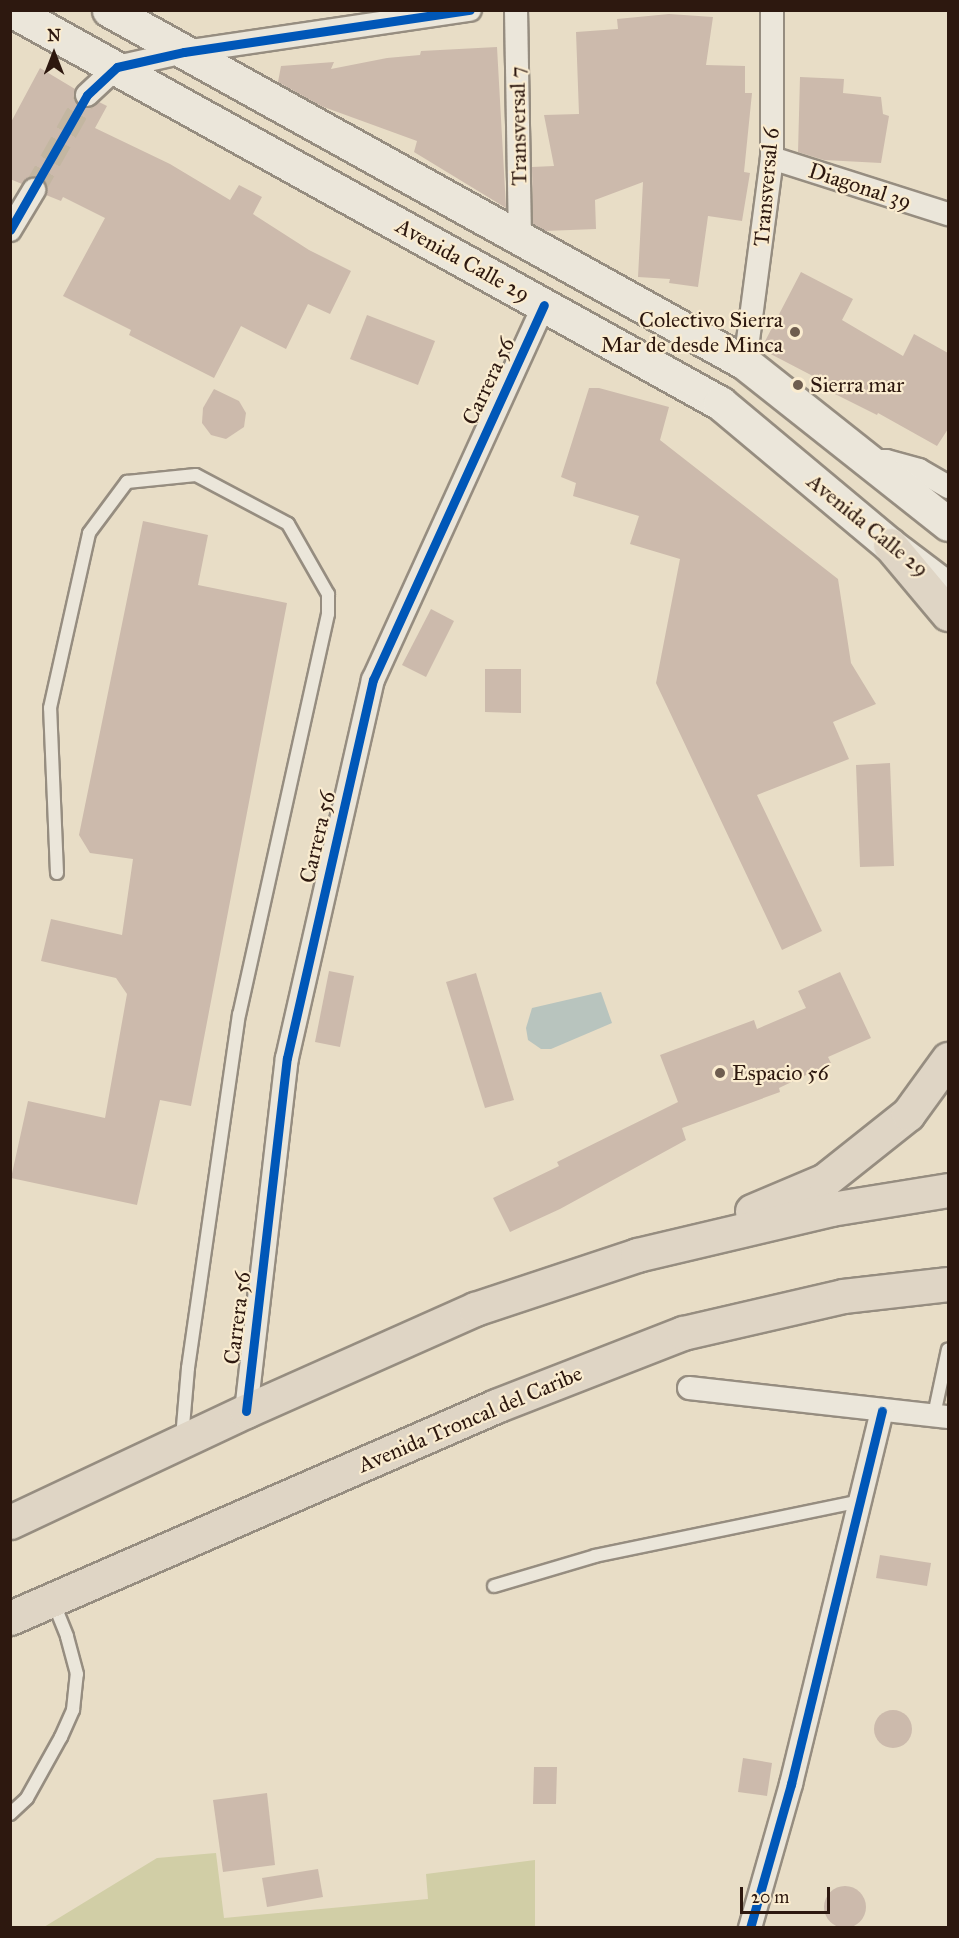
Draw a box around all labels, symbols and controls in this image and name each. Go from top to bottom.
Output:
north arrow [24,24,84,84]
text: N [47,26,61,45]
street label: Transversal 7 [504,66,532,186]
street label: Transversal 6 [748,127,784,247]
street label: Diagonal 39 [805,157,915,215]
street label: Avenida Calle 29 [391,212,535,308]
place label: Colectivo Sierra Mar de desde Minca [601,306,783,358]
marker: Colectivo Sierra Mar de desde Minca [788,325,802,339]
street label: Carrera 56 [456,333,520,429]
place label: Sierra mar [810,372,904,398]
marker: Sierra mar [791,378,805,392]
street label: Avenida Calle 29 [802,468,934,582]
street label: Carrera 56 [294,788,340,886]
place label: Espacio 56 [732,1060,829,1086]
marker: Espacio 56 [713,1066,727,1080]
street label: Carrera 56 [218,1270,256,1366]
street label: Avenida Troncal del Caribe [354,1360,586,1478]
scale bar [743,1875,833,1913]
text: 20 m [751,1886,789,1908]

